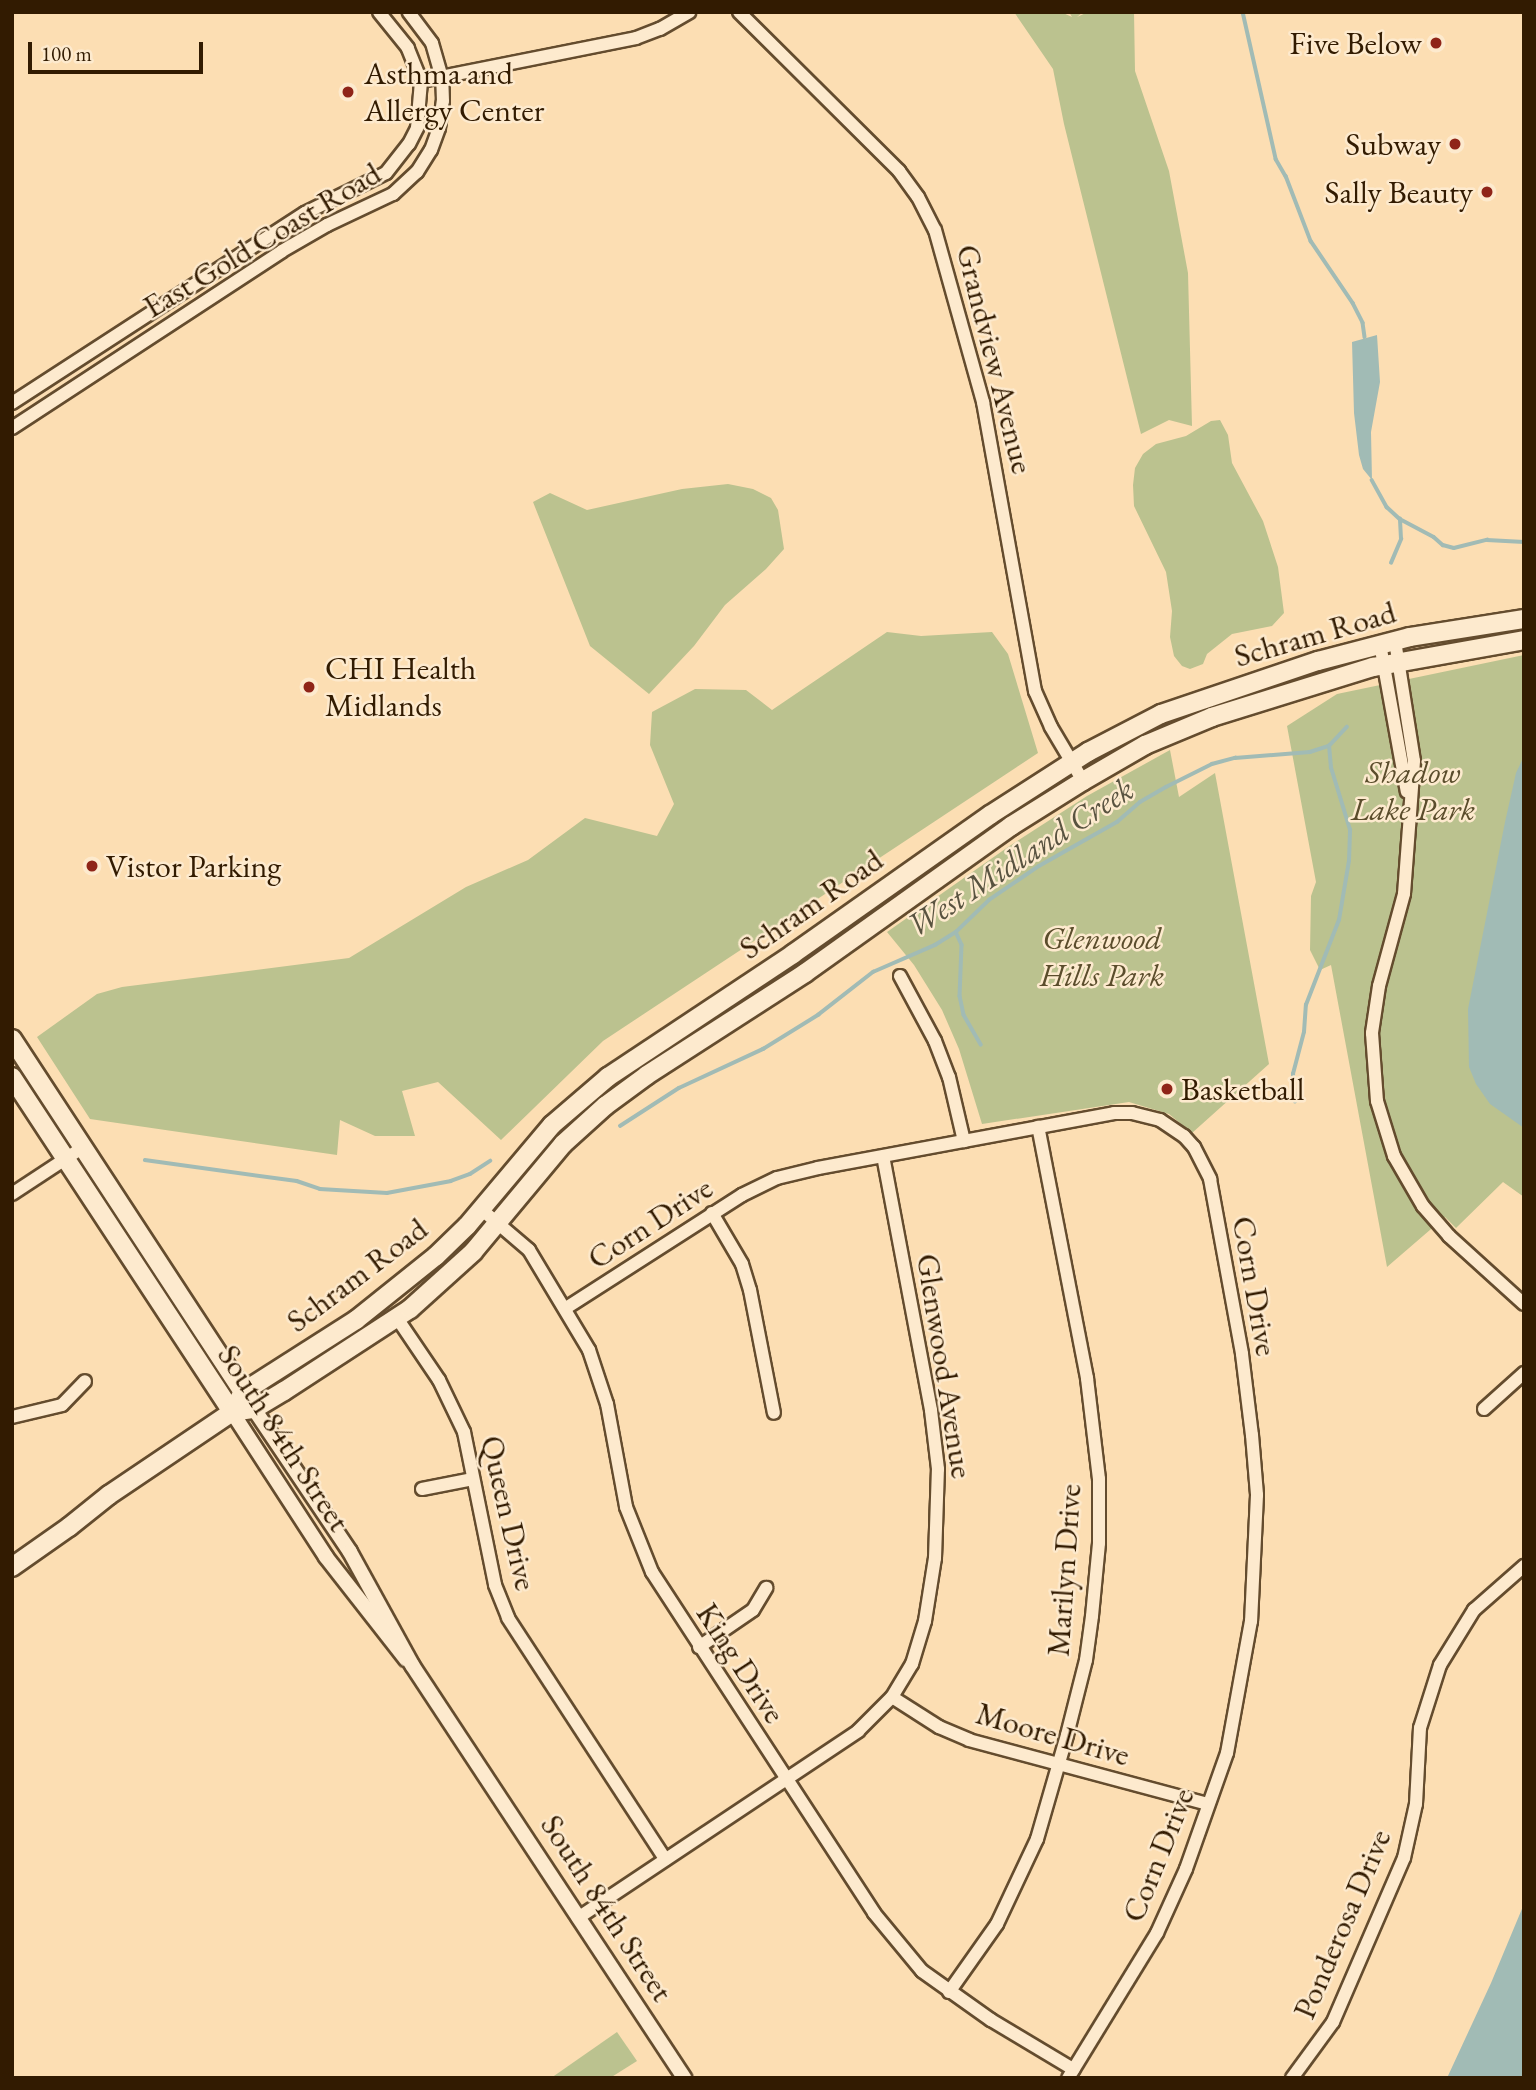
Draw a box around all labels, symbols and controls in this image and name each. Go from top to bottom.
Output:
place label: Five Below [1289,24,1422,62]
scale bar [32,28,206,72]
marker: Five Below [1428,35,1444,51]
text: 100 m [41,40,92,67]
place label: Asthma and Allergy Center [364,55,544,130]
marker: Asthma and Allergy Center [338,82,358,102]
place label: Subway [1345,125,1441,163]
marker: Subway [1447,136,1463,152]
street label: East Gold Coast Road [136,154,388,326]
place label: Sally Beauty [1325,173,1473,211]
marker: Sally Beauty [1479,184,1495,200]
street label: Grandview Avenue [948,241,1042,477]
street label: Schram Road [1230,593,1400,675]
place label: CHI Health Midlands [325,650,476,725]
marker: CHI Health Midlands [299,677,319,697]
park label: Shadow Lake Park [1351,754,1475,829]
water label: West Midland Creek [899,769,1141,945]
street label: Schram Road [732,841,890,967]
place label: Vistor Parking [106,847,281,885]
marker: Vistor Parking [84,858,100,874]
park label: Glenwood Hills Park [1040,920,1164,995]
place label: Basketball [1181,1070,1304,1108]
marker: Basketball [1159,1081,1175,1097]
street label: Corn Drive [580,1169,720,1277]
street label: Schram Road [279,1210,435,1340]
street label: Corn Drive [1224,1213,1286,1359]
street label: Glenwood Avenue [908,1251,982,1481]
street label: South 84th Street [209,1338,359,1538]
street label: Queen Drive [473,1432,545,1594]
street label: Marilyn Drive [1039,1482,1089,1658]
street label: King Drive [688,1596,794,1730]
street label: Moore Drive [972,1694,1134,1774]
street label: Corn Drive [1114,1782,1202,1928]
street label: South 84th Street [532,1808,682,2008]
street label: Ponderosa Drive [1285,1824,1399,2024]

